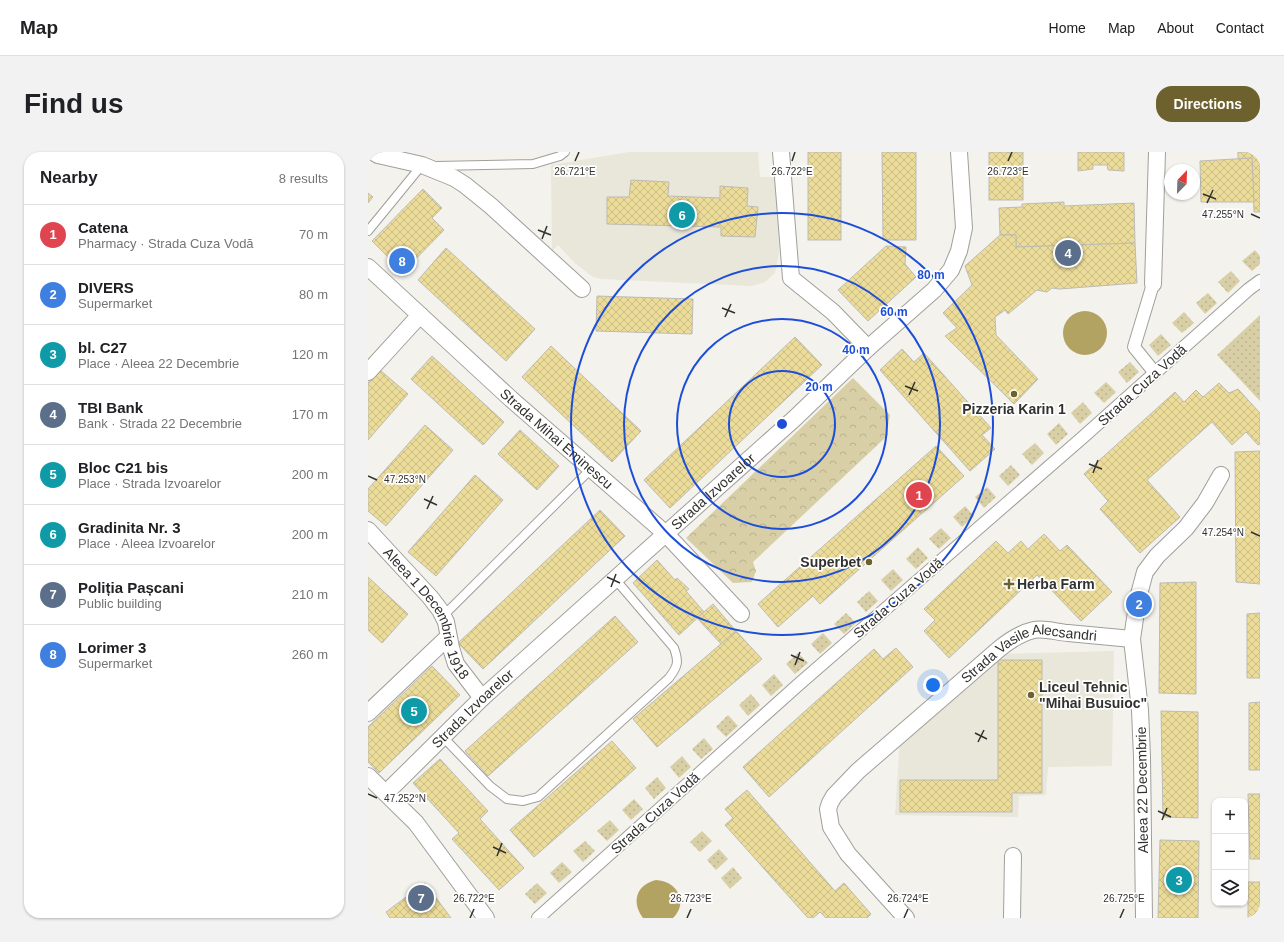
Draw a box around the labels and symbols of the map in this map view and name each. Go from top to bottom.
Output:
north arrow [1164,164,1200,200]
text: 26.721°E [554,166,596,177]
text: 26.722°E [771,166,813,177]
text: 26.723°E [987,166,1029,177]
pin: 6 [669,200,695,230]
text: 47.255°N [1202,209,1244,220]
pin: 4 [1055,238,1081,268]
pin: 8 [389,246,415,276]
text: 80 m [917,268,945,282]
text: 60 m [880,305,908,319]
street label: Strada Cuza Vodă [1094,341,1190,429]
text: 40 m [842,343,870,357]
text: 20 m [805,380,833,394]
street label: Strada Mihai Eminescu [497,385,616,492]
marker: Pizzeria Karin 1 [1009,389,1019,399]
place label: Pizzeria Karin 1 [962,401,1066,417]
centre of rings [775,417,789,431]
street label: Strada Izvoarelor [668,450,758,533]
text: 47.253°N [384,474,426,485]
pin: 1 [906,480,932,510]
text: 47.254°N [1202,527,1244,538]
street label: Aleea 1 Decembrie 1918 [380,544,473,682]
place label: Superbet [800,554,861,570]
street label: Strada Cuza Vodă [850,555,946,641]
marker: Superbet [864,557,874,567]
place label: Herba Farm [1017,576,1095,592]
marker: Herba Farm [1004,579,1014,589]
pin: 2 [1126,589,1152,619]
street label: Strada Vasile Alecsandri [958,621,1098,686]
street label: Strada Izvoarelor [428,666,517,751]
your location [923,675,943,695]
place label: Liceul Tehnic "Mihai Busuioc" [1039,679,1147,711]
marker: Liceul Tehnic "Mihai Busuioc" [1026,690,1036,700]
pin: 5 [401,696,427,726]
street label: Aleea 22 Decembrie [1133,726,1151,854]
street label: Strada Cuza Vodă [607,769,703,857]
text: 47.252°N [384,793,426,804]
pin: 3 [1166,865,1192,895]
pin: 7 [408,883,434,913]
text: 26.722°E [453,893,495,904]
text: 26.723°E [670,893,712,904]
text: 26.724°E [887,893,929,904]
text: 26.725°E [1103,893,1145,904]

